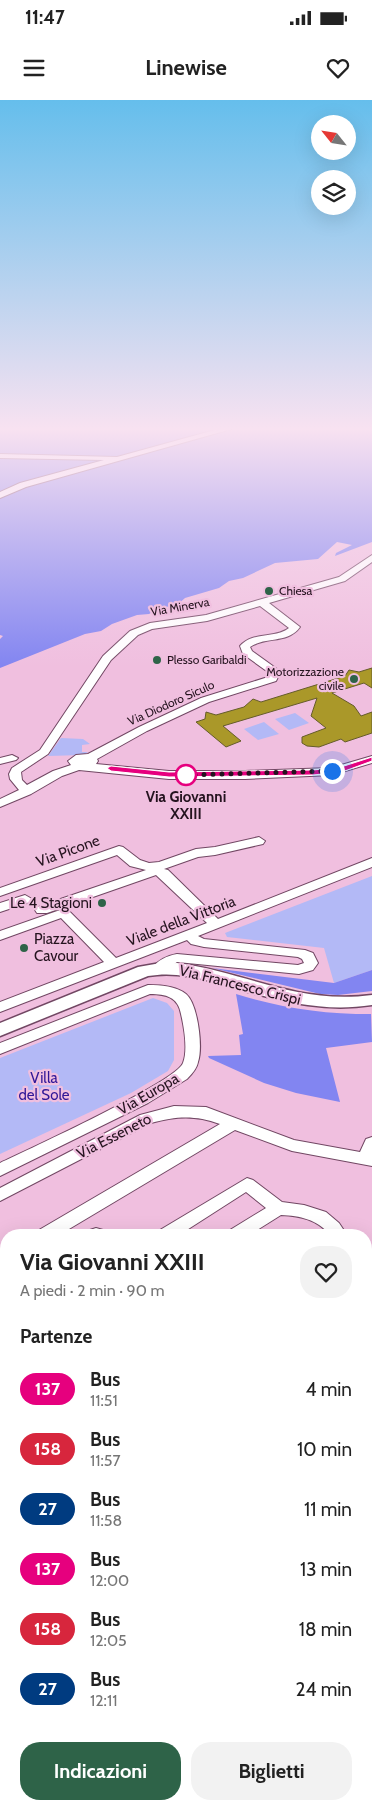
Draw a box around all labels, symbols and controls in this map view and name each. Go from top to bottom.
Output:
text: 11:47 [25,6,65,29]
icon: menu [20,54,48,82]
text: Linewise [145,54,227,81]
icon: heart [324,54,352,82]
north arrow [311,115,356,160]
map controls [311,115,356,215]
button: layers [311,170,356,215]
place label: Chiesa [279,583,313,598]
marker: Chiesa [263,585,275,597]
street label: Via Minerva [149,594,211,619]
place label: Plesso Garibaldi [167,652,247,667]
marker: Plesso Garibaldi [151,654,163,666]
place label: Motorizzazione civile [266,664,344,693]
marker: Motorizzazione civile [348,673,360,685]
street label: Via Diodoro Siculo [125,677,217,728]
your location [320,759,345,784]
marker: Via Giovanni XXIII [175,764,197,786]
place label: Via Giovanni XXIII [146,788,226,823]
street label: Via Picone [34,831,103,871]
street label: Viale della Vittoria [124,892,239,950]
place label: Le 4 Stagioni [10,894,92,912]
marker: Le 4 Stagioni [96,897,108,909]
place label: Piazza Cavour [34,930,79,965]
marker: Piazza Cavour [18,942,30,954]
street label: Via Francesco Crispi [177,961,303,1009]
park label: Villa del Sole [18,1069,70,1104]
street label: Via Europa [114,1069,183,1119]
street label: Via Esseneto [74,1110,154,1162]
button: heart [300,1246,352,1298]
text: Via Giovanni XXIII [20,1247,205,1276]
text: A piedi · 2 min · 90 m [20,1281,164,1300]
text: Partenze [20,1325,92,1348]
text: Bus [90,1368,120,1391]
text: 137 [35,1378,60,1400]
text: 4 min [305,1378,352,1401]
text: 11:51 [90,1391,118,1410]
text: Bus [90,1428,120,1451]
text: 158 [34,1438,61,1460]
text: 10 min [297,1438,352,1461]
text: 11:57 [90,1451,120,1470]
text: Bus [90,1488,120,1511]
text: 27 [38,1498,57,1520]
text: 11 min [304,1498,352,1521]
text: 11:58 [90,1511,122,1530]
text: Bus [90,1548,120,1571]
text: 137 [35,1558,60,1580]
text: 13 min [300,1558,352,1581]
text: 12:00 [90,1571,129,1590]
text: Bus [90,1608,120,1631]
text: 158 [34,1618,61,1640]
text: 18 min [299,1618,352,1641]
text: 12:05 [90,1631,127,1650]
text: Bus [90,1668,120,1691]
text: 27 [38,1678,57,1700]
text: 24 min [295,1678,352,1701]
text: 12:11 [90,1691,117,1710]
button: Indicazioni [20,1742,181,1800]
button: Biglietti [191,1742,352,1800]

